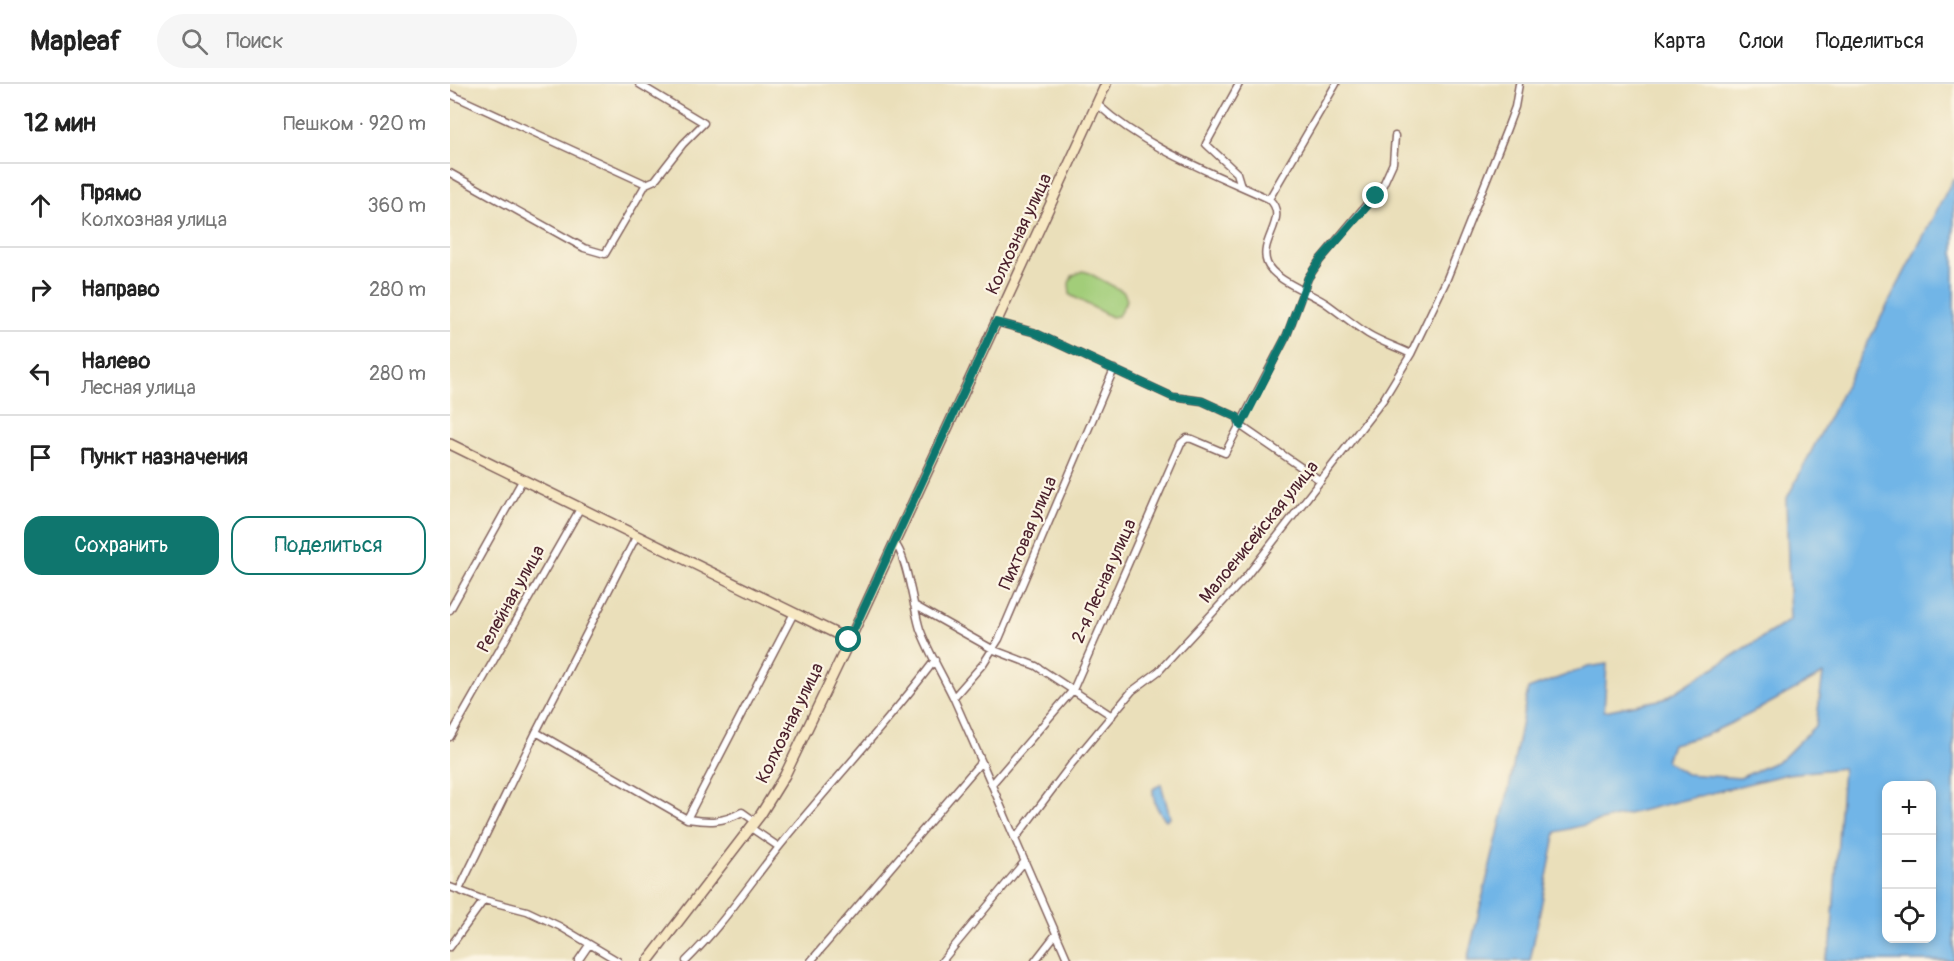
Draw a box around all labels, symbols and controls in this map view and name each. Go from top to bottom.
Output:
search box [157,14,577,68]
text: Mapleaf [30,24,121,59]
icon: search [178,25,211,58]
text: Поиск [226,27,284,55]
text: Карта [1653,28,1705,55]
text: Слои [1738,28,1783,55]
text: Поделиться [1816,28,1924,55]
text: 12 мин [24,107,96,139]
text: Пешком · 920 m [283,111,426,136]
street label: Колхозная улица [981,170,1057,298]
text: Прямо [81,179,141,207]
route end [1362,182,1388,208]
icon: ahead [24,189,57,222]
text: 360 m [367,193,426,218]
text: Колхозная улица [81,207,227,232]
icon: right [24,273,57,306]
text: Направо [81,275,160,303]
text: 280 m [369,277,426,302]
text: Налево [81,347,150,375]
icon: left [24,357,57,390]
text: 280 m [369,361,426,386]
text: Лесная улица [81,375,196,400]
icon: arrive [24,441,57,474]
text: Пункт назначения [81,443,248,471]
street label: Малоенисейская улица [1194,456,1324,608]
street label: Пихтовая улица [994,473,1062,593]
street label: 2-я Лесная улица [1066,515,1142,647]
button: Сохранить [24,516,219,575]
button: Поделиться [231,516,426,575]
street label: Релейная улица [472,541,550,657]
route start [835,626,861,652]
street label: Колхозная улица [751,659,829,787]
map controls [1882,781,1936,943]
button: + [1882,781,1936,835]
button: − [1882,835,1936,889]
button: locate [1882,889,1936,943]

